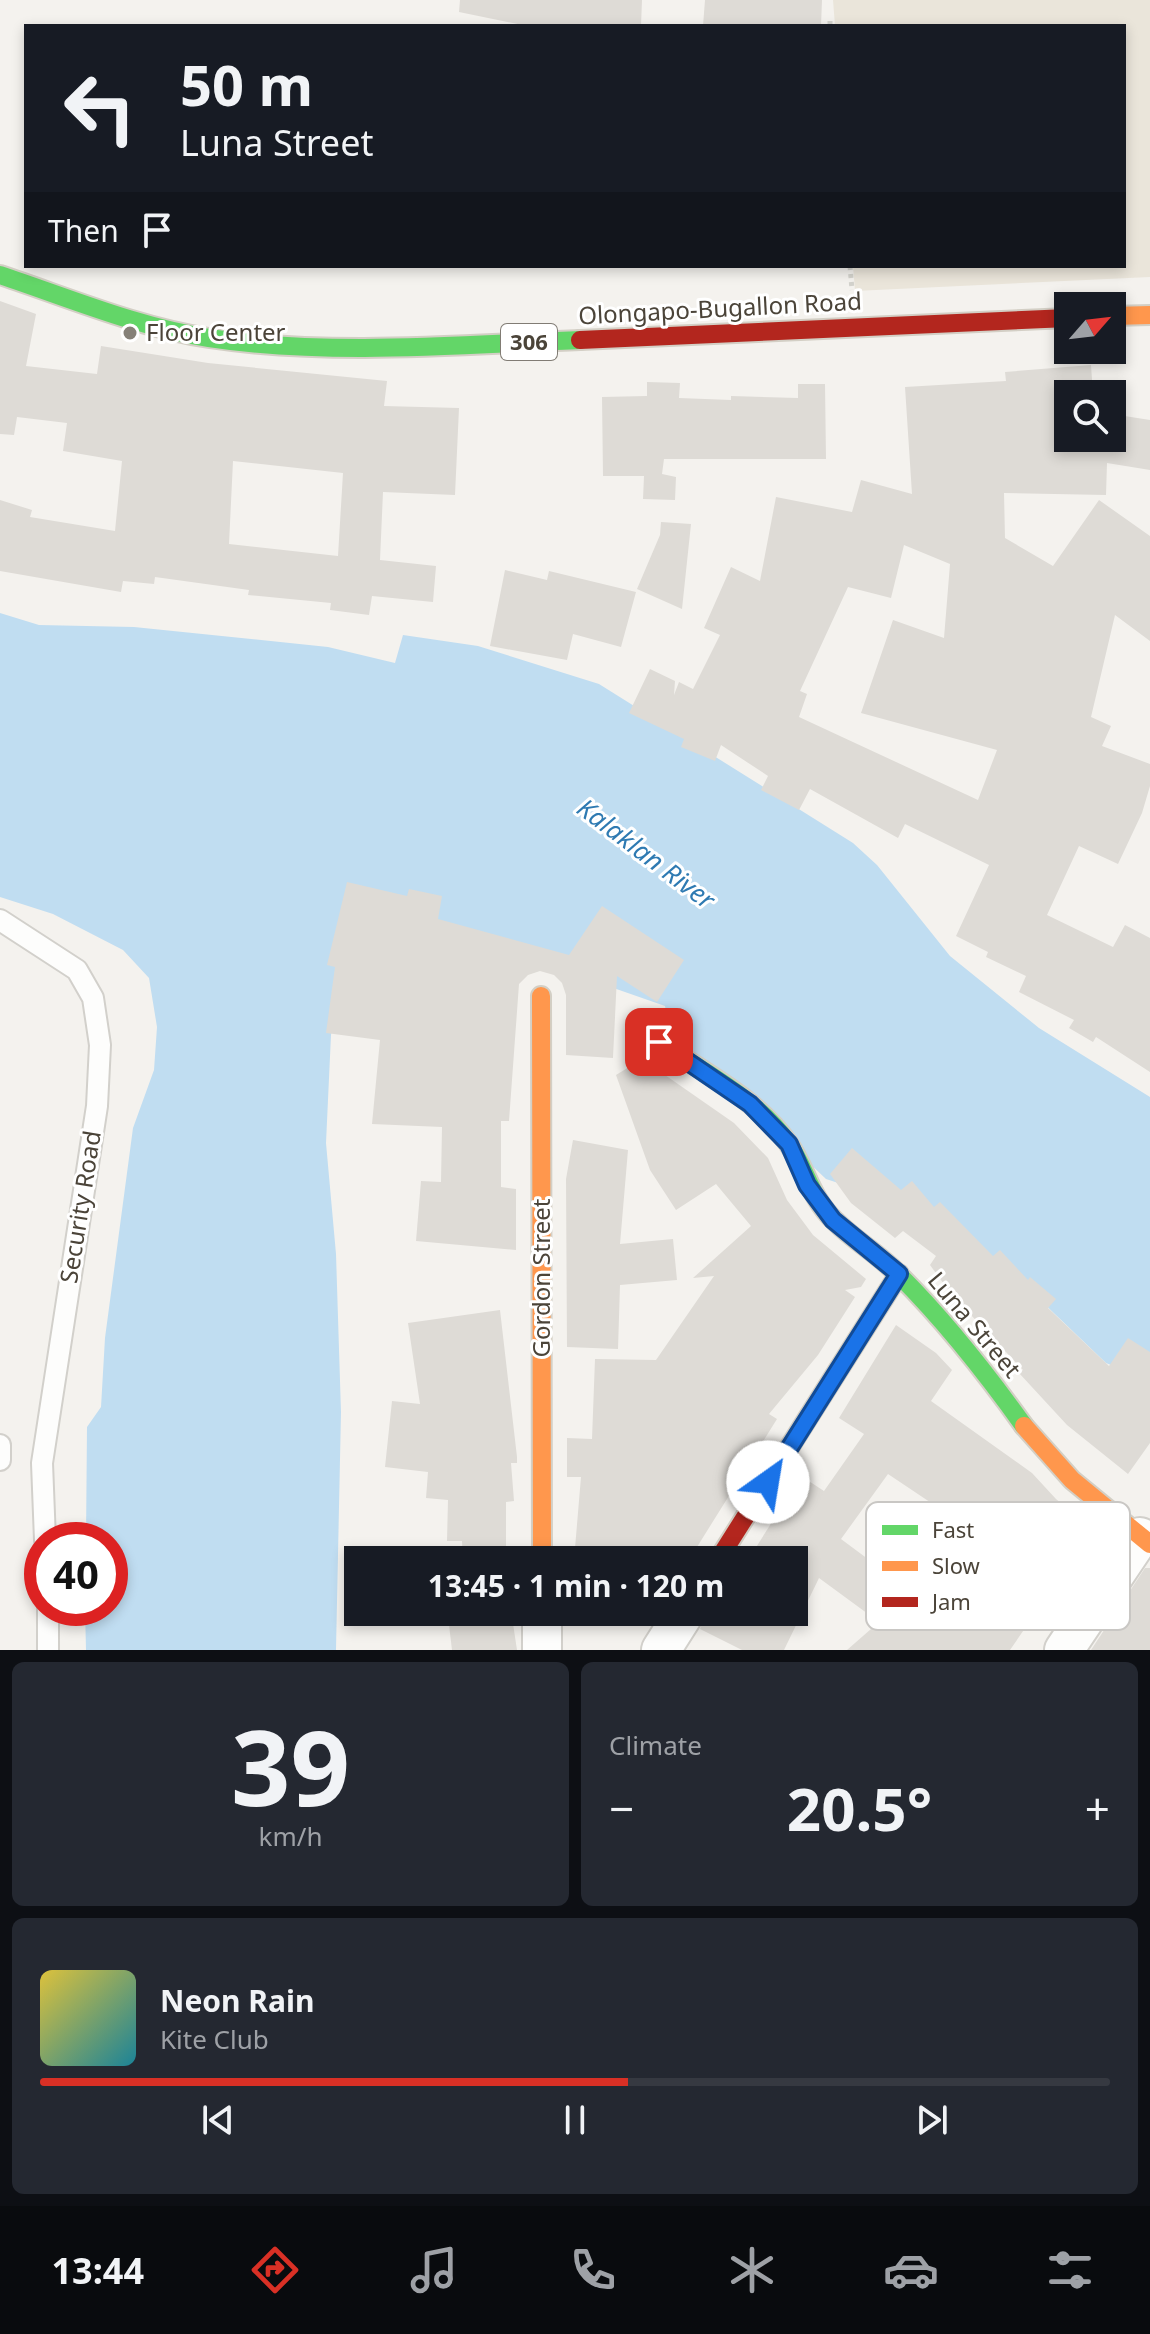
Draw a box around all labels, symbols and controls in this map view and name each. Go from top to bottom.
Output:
text: 50 m [180,46,313,122]
icon: left [48,56,152,160]
text: Luna Street [180,118,373,167]
icon: arrive [135,208,179,252]
text: Then [48,210,119,251]
street label: Olongapo-Bugallon Road [577,284,863,331]
north arrow [1054,292,1126,364]
map controls [1054,292,1126,452]
place label: Floor Center [146,315,286,348]
marker: Floor Center [121,324,139,342]
road number: 306 [501,324,557,360]
button: search [1054,380,1126,452]
water label: Kalaklan River [570,789,724,918]
pin [625,1008,693,1076]
icon: arrive [637,1020,681,1064]
street label: Security Road [51,1128,108,1285]
street label: Gordon Street [524,1198,557,1357]
street label: Luna Street [921,1264,1029,1384]
position arrow [726,1440,810,1524]
legend [866,1502,1130,1630]
text: Fast [932,1514,974,1544]
speed limit sign: 40 [24,1522,128,1626]
text: Slow [932,1550,981,1580]
text: 13:45 · 1 min · 120 m [428,1565,724,1606]
text: Jam [930,1586,971,1616]
text: 39 [231,1695,350,1836]
text: Climate [609,1727,702,1763]
text: 20.5° [787,1767,932,1849]
text: − [609,1778,634,1838]
text: + [1085,1778,1110,1838]
text: km/h [259,1818,322,1854]
text: Neon Rain [160,1980,314,2021]
text: Kite Club [160,2021,269,2057]
icon: previous [196,2098,240,2142]
icon: pause [553,2098,597,2142]
icon: next [910,2098,954,2142]
icon: directions [247,2242,303,2298]
icon: music [406,2242,462,2298]
icon: phone [565,2242,621,2298]
icon: climate [724,2242,780,2298]
icon: car [883,2242,939,2298]
icon: filters [1042,2242,1098,2298]
text: 13:44 [52,2246,144,2295]

